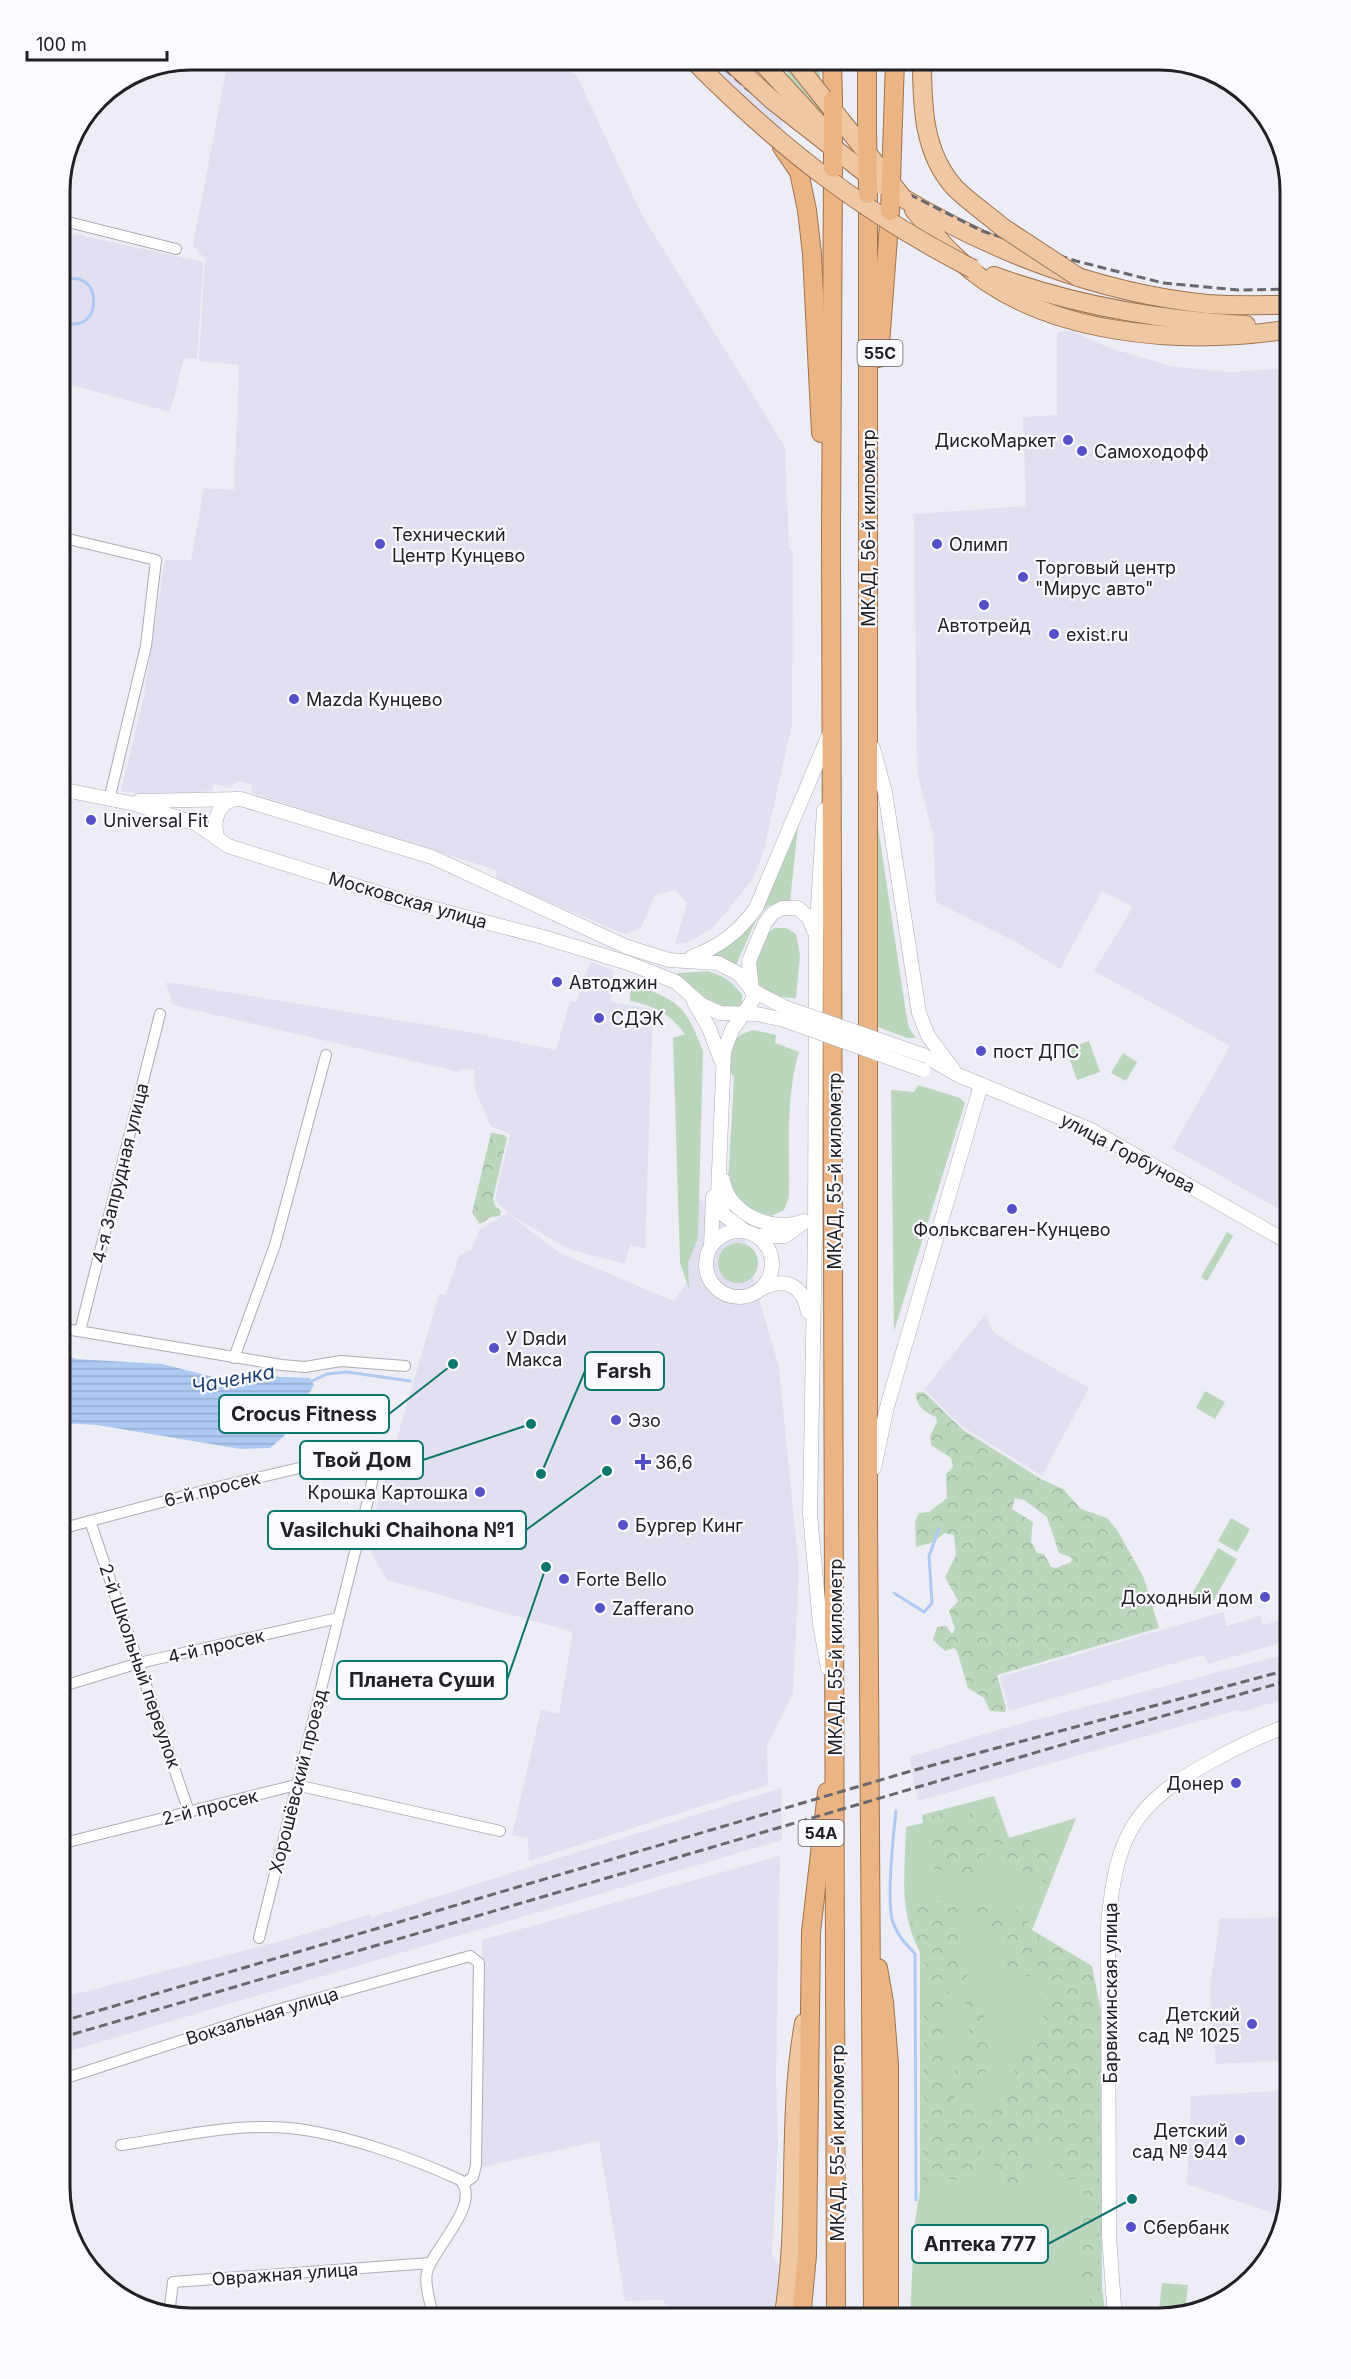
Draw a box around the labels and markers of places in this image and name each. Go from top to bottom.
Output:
place label: ДискоМаркет [935,430,1057,451]
marker: ДискоМаркет [1061,433,1075,447]
place label: Самоходофф [1094,441,1209,462]
marker: Самоходофф [1075,444,1089,458]
place label: Технический Центр Кунцево [392,524,525,566]
place label: Олимп [949,534,1008,555]
marker: Технический Центр Кунцево [373,537,387,551]
marker: Олимп [930,537,944,551]
place label: Торговый центр "Мирус авто" [1035,557,1176,599]
marker: Торговый центр "Мирус авто" [1016,570,1030,584]
marker: Автотрейд [977,598,991,612]
place label: Автотрейд [937,615,1031,636]
place label: exist.ru [1066,624,1128,645]
marker: exist.ru [1047,627,1061,641]
place label: Mazda Кунцево [306,689,443,710]
marker: Mazda Кунцево [287,692,301,706]
place label: Universal Fit [103,810,208,831]
marker: Universal Fit [84,813,98,827]
place label: Автоджин [569,972,658,993]
marker: Автоджин [550,975,564,989]
place label: СДЭК [611,1008,664,1029]
marker: СДЭК [592,1011,606,1025]
place label: пост ДПС [993,1041,1079,1062]
marker: пост ДПС [974,1044,988,1058]
marker: Фольксваген-Кунцево [1005,1202,1019,1216]
place label: Фольксваген-Кунцево [913,1219,1111,1240]
place label: У Dяdи Макса [506,1328,567,1370]
marker: У Dяdи Макса [487,1341,501,1355]
callout: Farsh [585,1352,664,1390]
callout: Crocus Fitness [219,1395,389,1433]
place label: Эзо [628,1410,661,1431]
marker: Эзо [609,1413,623,1427]
callout: Твой Дом [300,1441,423,1479]
place label: 36,6 [655,1452,693,1473]
marker: 36,6 [636,1455,650,1469]
place label: Крошка Картошка [308,1482,468,1503]
marker: Крошка Картошка [473,1485,487,1499]
callout: Vasilchuki Chaihona №1 [268,1511,526,1549]
place label: Бургер Кинг [635,1515,743,1536]
marker: Бургер Кинг [616,1518,630,1532]
place label: Forte Bello [576,1569,667,1590]
marker: Forte Bello [557,1572,571,1586]
place label: Доходный дом [1121,1587,1253,1608]
marker: Доходный дом [1258,1590,1272,1604]
place label: Zafferano [612,1598,694,1619]
marker: Zafferano [593,1601,607,1615]
callout: Планета Суши [337,1661,507,1699]
place label: Донер [1166,1773,1224,1794]
marker: Донер [1229,1776,1243,1790]
place label: Детский сад № 1025 [1138,2004,1240,2046]
marker: Детский сад № 1025 [1245,2017,1259,2031]
place label: Детский сад № 944 [1132,2120,1228,2162]
marker: Детский сад № 944 [1233,2133,1247,2147]
place label: Сбербанк [1143,2217,1230,2238]
marker: Сбербанк [1124,2220,1138,2234]
callout: Аптека 777 [912,2225,1048,2263]

